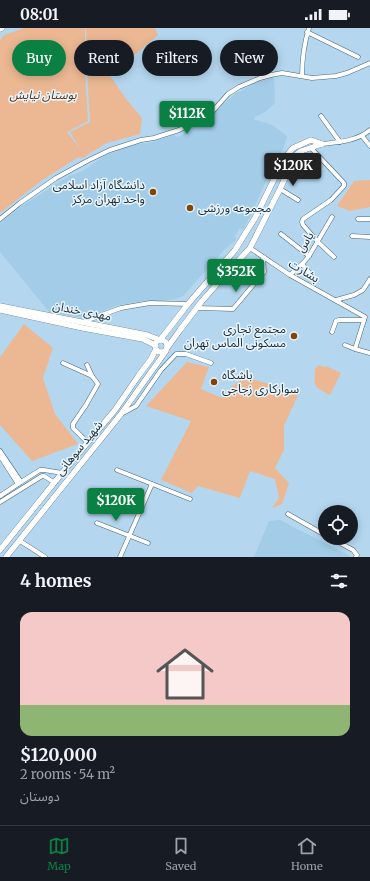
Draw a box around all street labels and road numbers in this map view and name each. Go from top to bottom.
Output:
street label: یاس [292,229,317,255]
street label: بشارت [286,256,322,286]
street label: مهدی خندان [52,297,113,324]
street label: شهید سوهانی [52,417,105,478]

